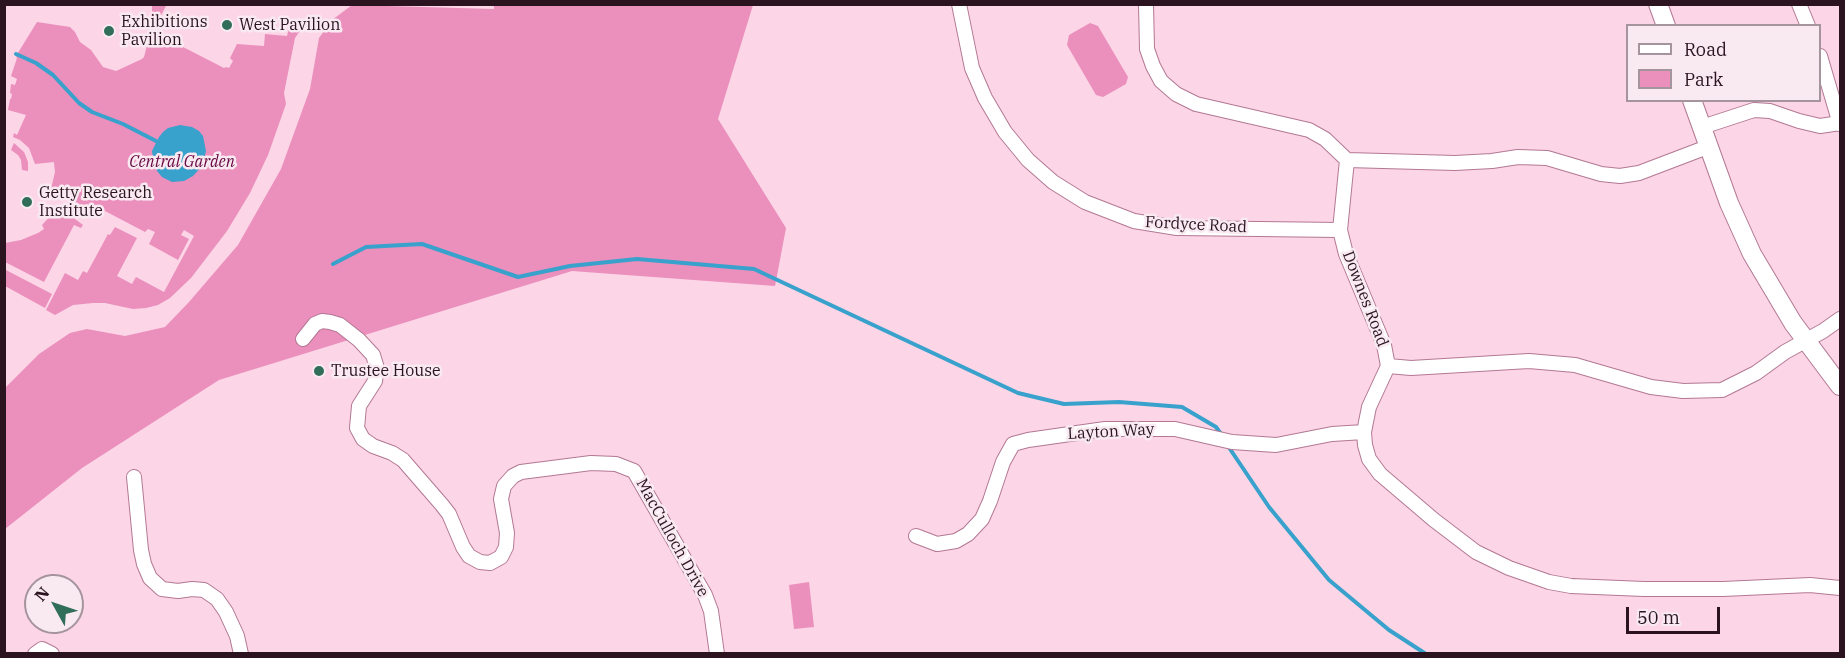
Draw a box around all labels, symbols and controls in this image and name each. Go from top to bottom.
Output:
place label: Exhibitions Pavilion [121,12,208,50]
place label: West Pavilion [239,15,340,35]
marker: West Pavilion [220,18,234,32]
marker: Exhibitions Pavilion [102,24,116,38]
legend [1626,24,1821,102]
text: Road [1684,38,1727,61]
text: Park [1684,68,1723,91]
park label: Central Garden [129,152,235,172]
place label: Getty Research Institute [39,183,152,221]
marker: Getty Research Institute [20,195,34,209]
street label: Fordyce Road [1144,213,1248,237]
street label: Downes Road [1338,248,1392,350]
place label: Trustee House [331,361,441,381]
marker: Trustee House [312,364,326,378]
street label: Layton Way [1067,420,1155,444]
street label: MacCulloch Drive [632,475,712,601]
north arrow [24,574,84,634]
text: N [30,582,53,605]
scale bar [1629,595,1724,633]
text: 50 m [1637,606,1680,629]

